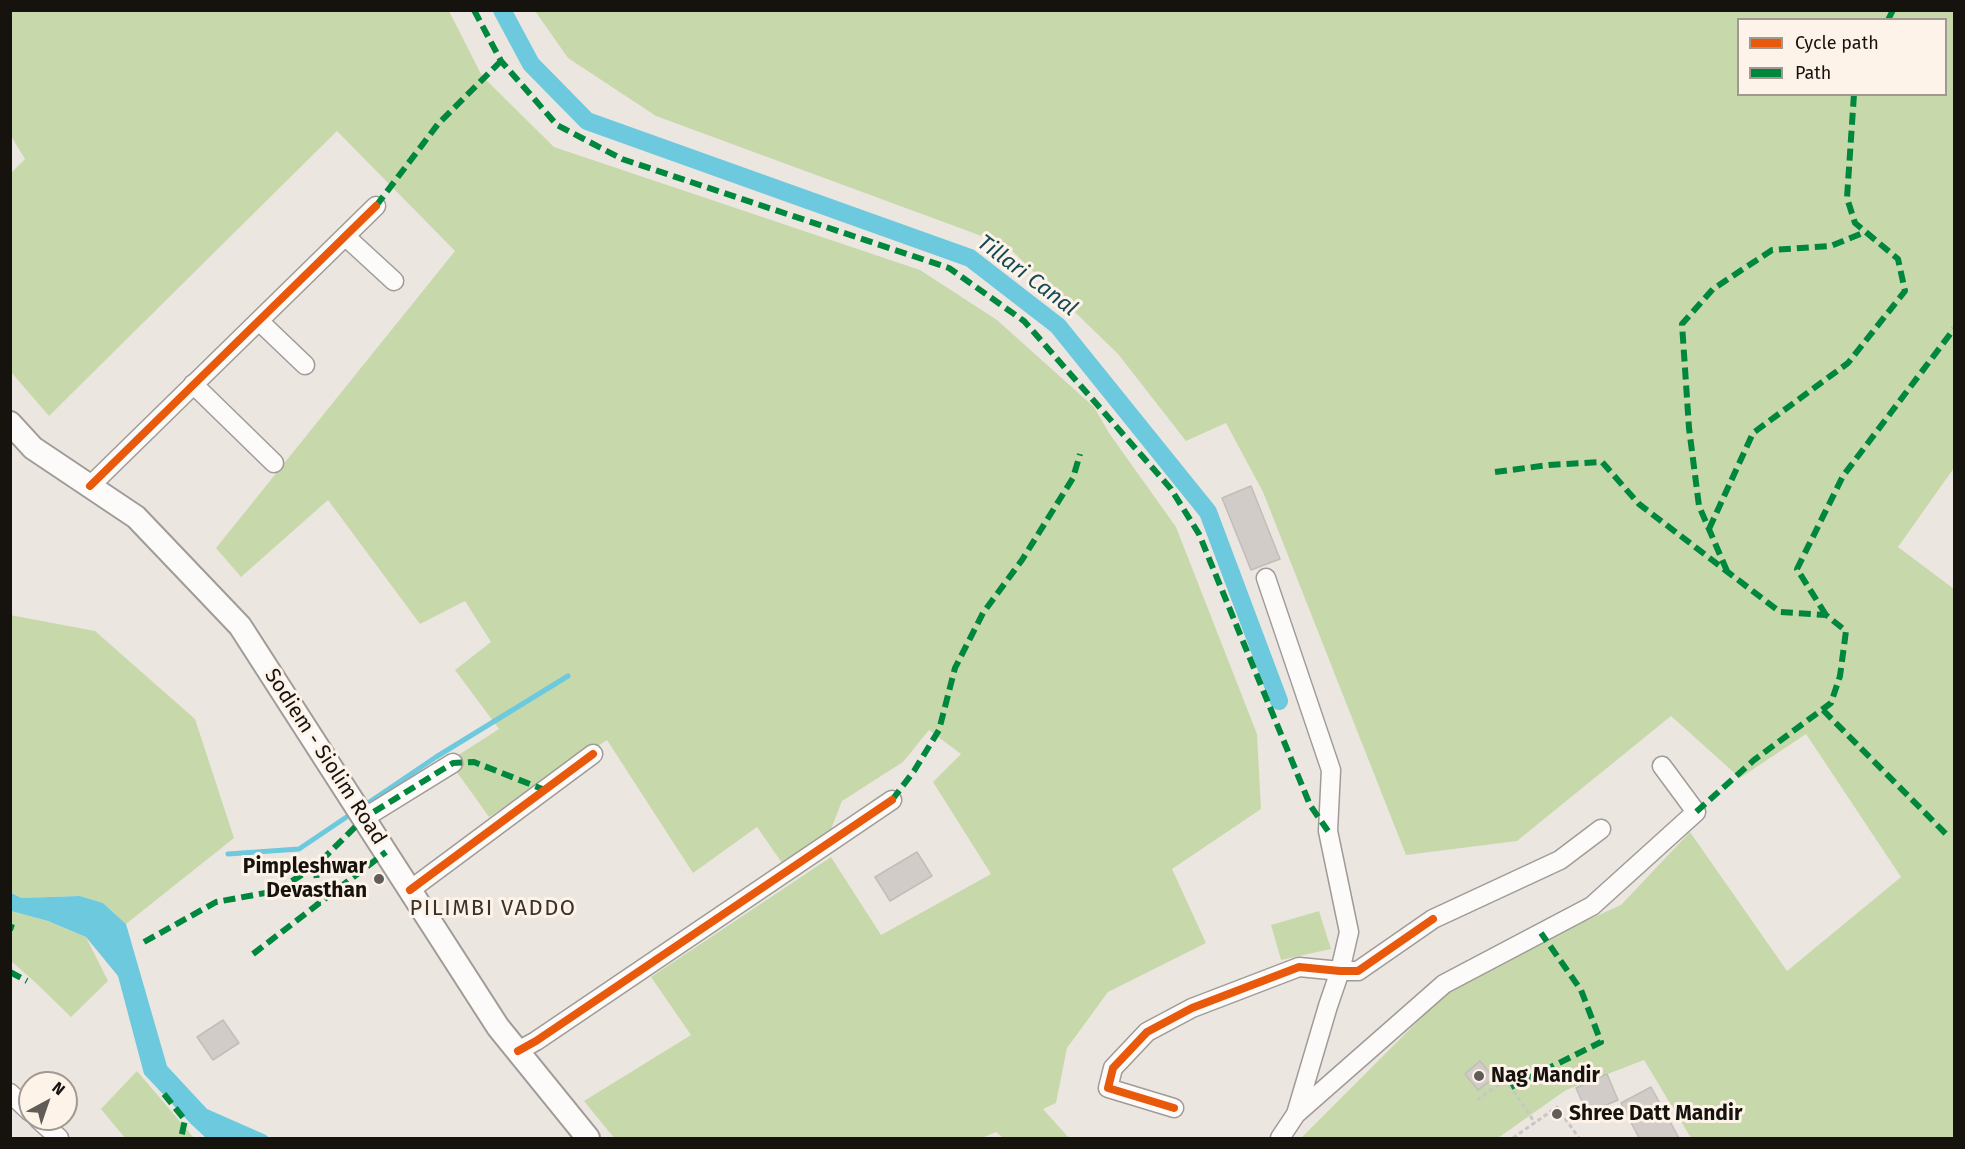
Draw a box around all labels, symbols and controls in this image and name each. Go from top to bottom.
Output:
legend [1737,18,1947,96]
text: Cycle path [1795,32,1879,54]
text: Path [1795,62,1831,84]
water label: Tillari Canal [972,230,1082,322]
street label: Sodiem - Siolim Road [259,664,391,850]
place label: Pimpleshwar Devasthan [243,854,367,904]
marker: Pimpleshwar Devasthan [372,872,386,886]
district label: PILIMBI VADDO [409,896,577,922]
place label: Nag Mandir [1491,1063,1600,1089]
marker: Nag Mandir [1472,1069,1486,1083]
north arrow [18,1071,78,1131]
text: N [48,1078,69,1099]
place label: Shree Datt Mandir [1569,1101,1742,1127]
marker: Shree Datt Mandir [1550,1107,1564,1121]

